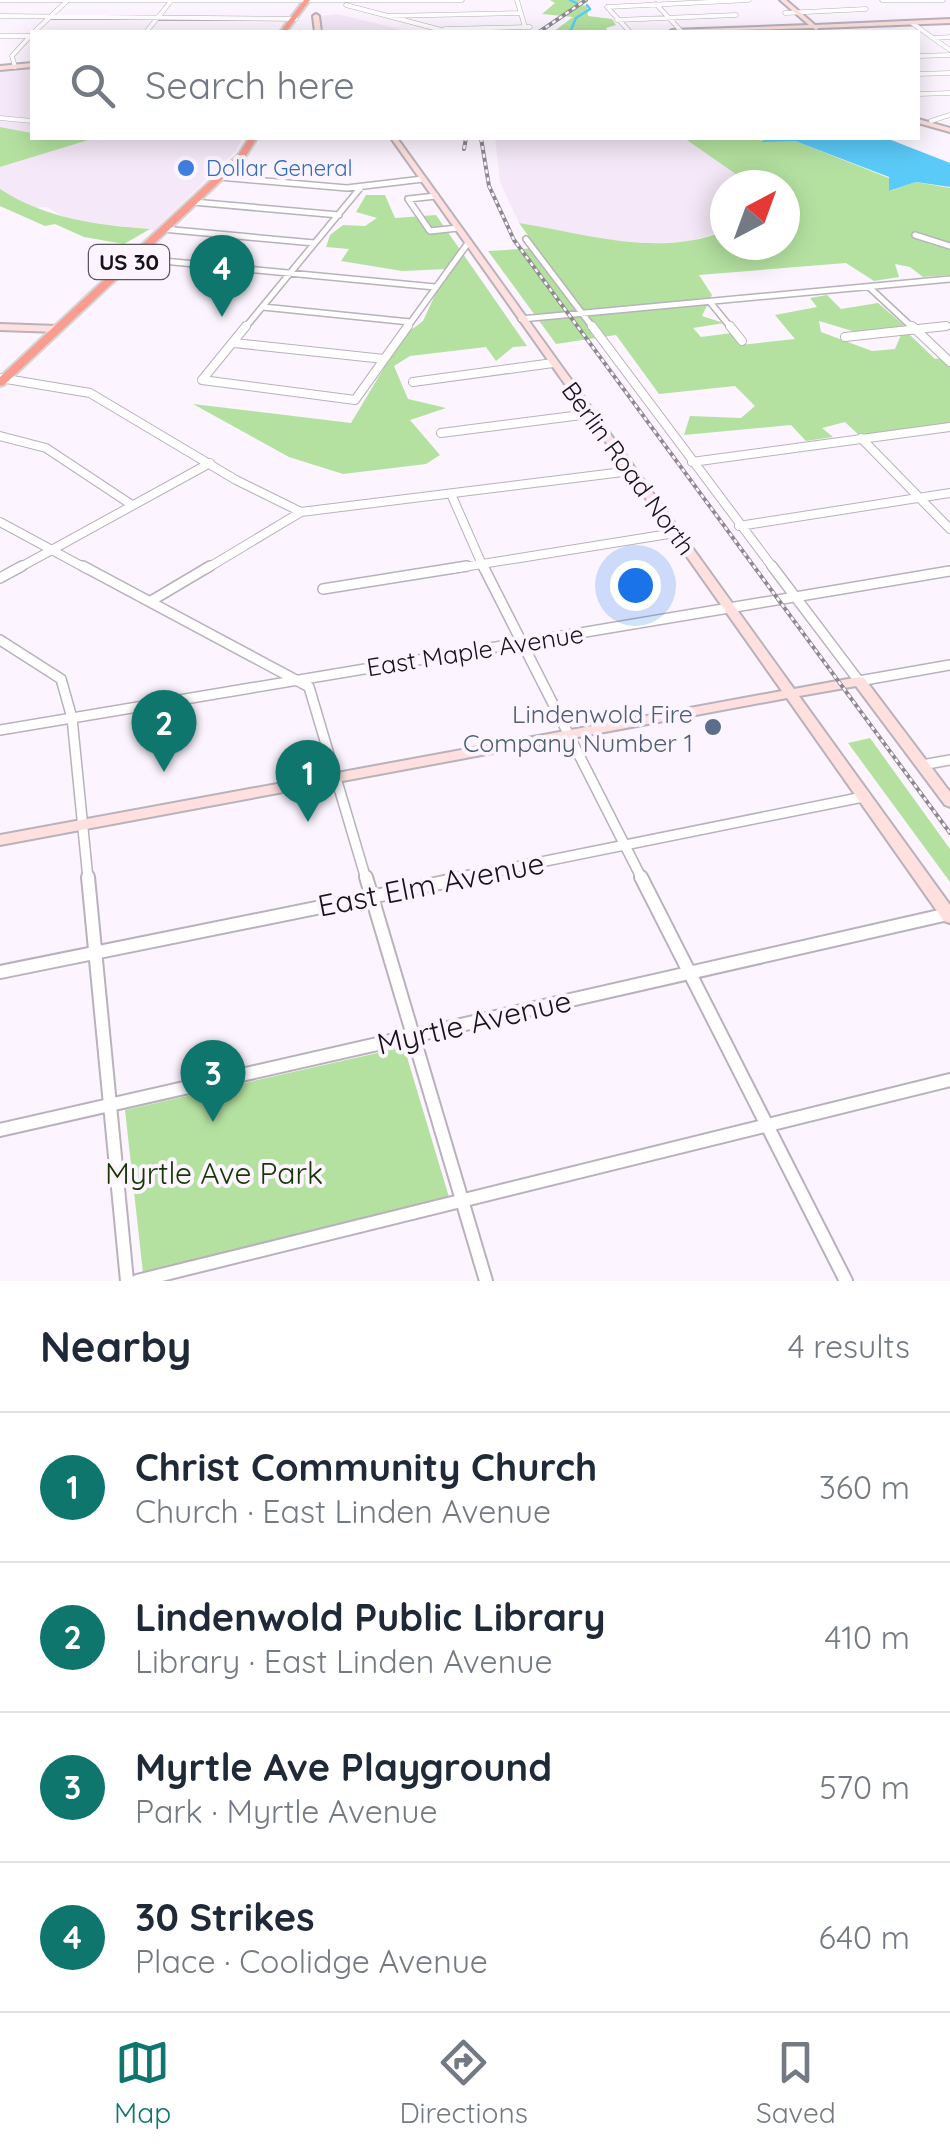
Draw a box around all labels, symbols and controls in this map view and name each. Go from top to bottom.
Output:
search box [30,30,920,140]
icon: search [65,58,120,113]
text: Search here [145,61,355,109]
place label: Dollar General [206,154,353,182]
marker: Dollar General [175,157,197,179]
north arrow [710,170,800,260]
pin: 4 [190,234,254,317]
road number: US 30 [89,245,169,279]
street label: Berlin Road North [556,375,702,561]
your location [610,560,661,611]
street label: East Maple Avenue [364,618,586,682]
pin: 2 [132,690,196,772]
place label: Lindenwold Fire Company Number 1 [463,698,693,758]
marker: Lindenwold Fire Company Number 1 [702,716,724,738]
pin: 1 [276,740,340,822]
street label: East Elm Avenue [315,843,547,925]
street label: Myrtle Avenue [373,981,575,1063]
pin: 3 [180,1040,246,1122]
park label: Myrtle Ave Park [105,1154,323,1192]
text: Nearby [40,1320,191,1373]
text: 4 results [788,1326,910,1366]
text: Christ Community Church [135,1443,597,1491]
text: 1 [66,1467,79,1507]
text: 360 m [819,1467,910,1507]
text: Church · East Linden Avenue [135,1491,551,1531]
text: Lindenwold Public Library [135,1593,606,1641]
text: 2 [63,1617,82,1657]
text: 410 m [825,1617,910,1657]
text: Library · East Linden Avenue [135,1641,552,1681]
text: Myrtle Ave Playground [135,1743,552,1791]
text: 3 [64,1767,81,1807]
text: 570 m [819,1767,910,1807]
text: Park · Myrtle Avenue [135,1791,438,1831]
text: 30 Strikes [135,1893,315,1941]
text: 4 [63,1917,82,1957]
text: 640 m [818,1917,910,1957]
text: Place · Coolidge Avenue [135,1941,488,1981]
tab: Map [114,2035,171,2130]
tab: Directions [399,2035,528,2130]
tab: Saved [756,2035,836,2130]

